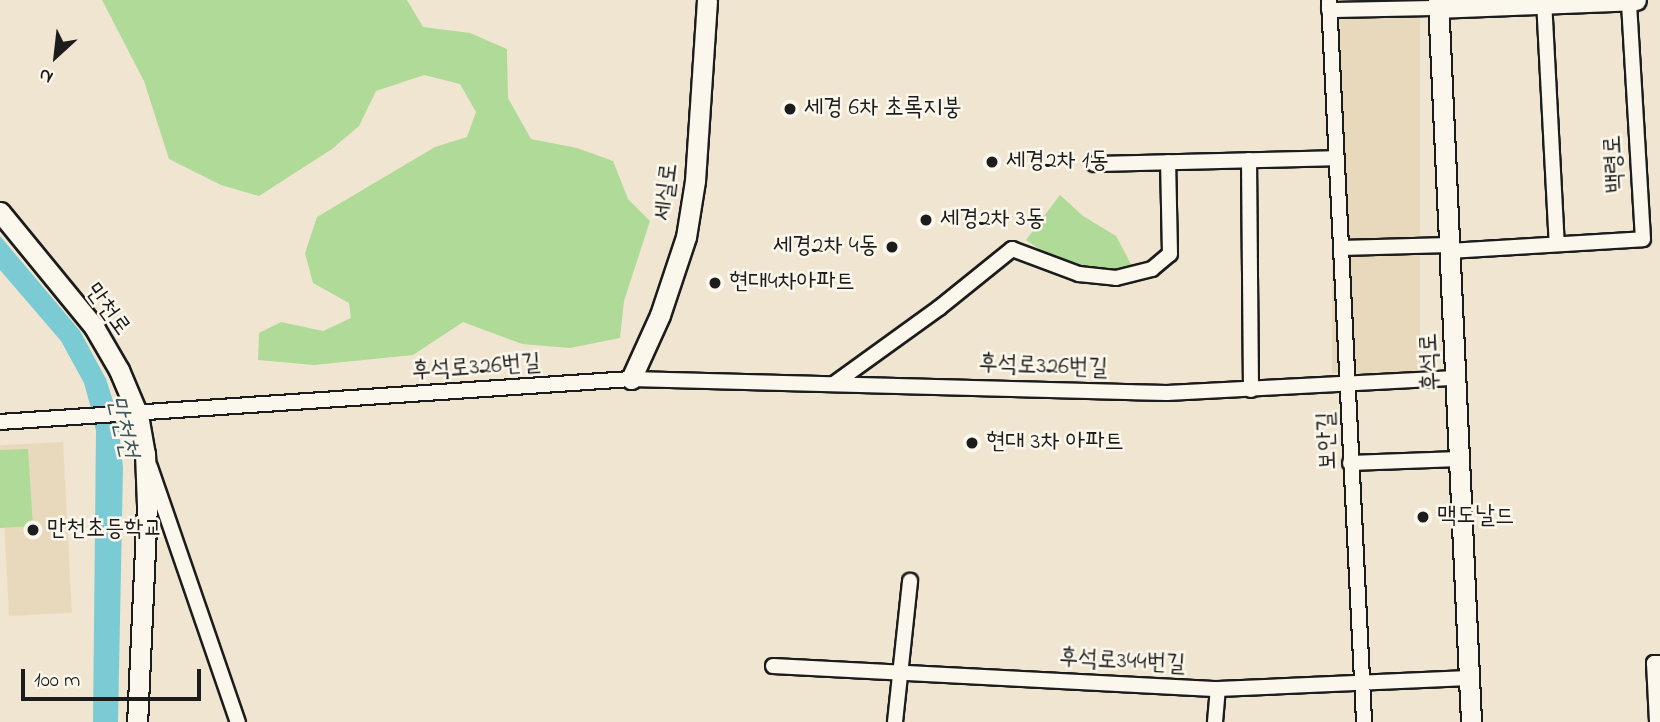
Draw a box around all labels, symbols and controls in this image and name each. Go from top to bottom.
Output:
north arrow [21,21,91,91]
text: N [34,60,58,90]
place label: 세경 6차 초록지붕 [804,95,962,123]
marker: 세경 6차 초록지붕 [782,101,798,117]
street label: 백령로 [1599,134,1631,194]
place label: 세경2차 1동 [1006,148,1109,176]
marker: 세경2차 1동 [984,154,1000,170]
street label: 세실로 [649,161,685,223]
place label: 세경2차 3동 [940,206,1045,234]
marker: 세경2차 3동 [918,212,934,228]
place label: 세경2차 4동 [773,233,878,261]
marker: 세경2차 4동 [884,239,900,255]
place label: 현대4차아파트 [729,269,855,297]
marker: 현대4차아파트 [707,275,723,291]
street label: 만천로 [78,278,136,342]
street label: 후석로 [1415,332,1447,392]
street label: 후석로326번길 [411,349,541,387]
street label: 후석로326번길 [978,350,1108,384]
water label: 만천천 [99,393,143,461]
street label: 보안길 [1313,412,1343,470]
place label: 현대 3차 아파트 [986,429,1124,457]
marker: 현대 3차 아파트 [964,435,980,451]
place label: 맥도날드 [1437,503,1514,531]
marker: 맥도날드 [1415,509,1431,525]
place label: 만천초등학교 [47,516,163,544]
marker: 만천초등학교 [25,522,41,538]
street label: 후석로344번길 [1058,644,1186,680]
scale bar [24,656,205,700]
text: 100 m [34,666,80,696]

